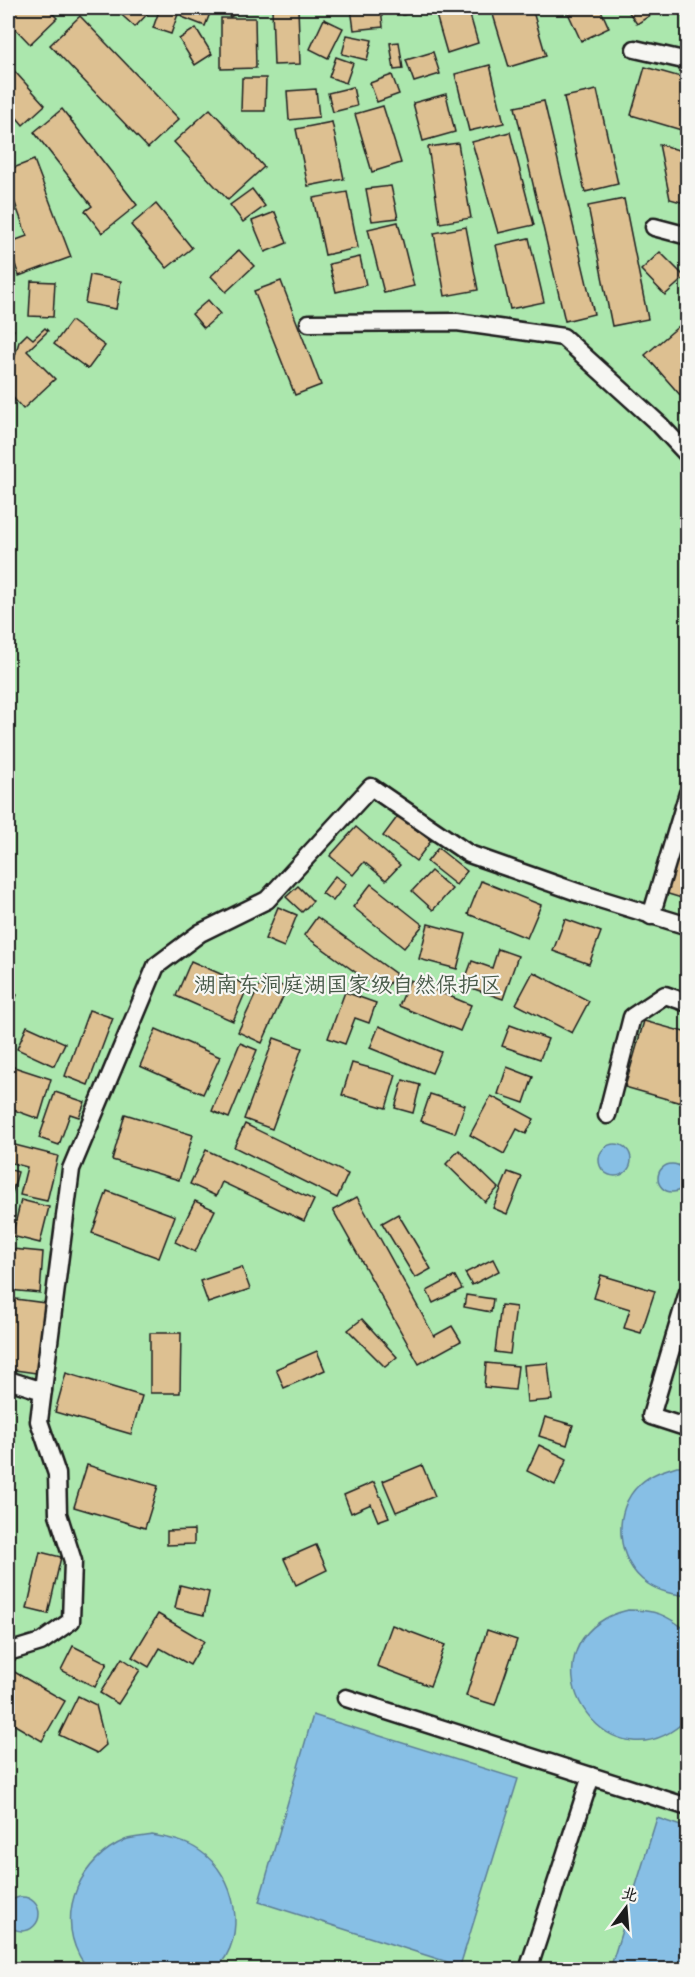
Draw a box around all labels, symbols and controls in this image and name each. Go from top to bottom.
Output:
park label: 湖南东洞庭湖国家级自然保护区 [194,973,502,1001]
north arrow [596,1878,656,1938]
text: 北 [619,1885,640,1908]

